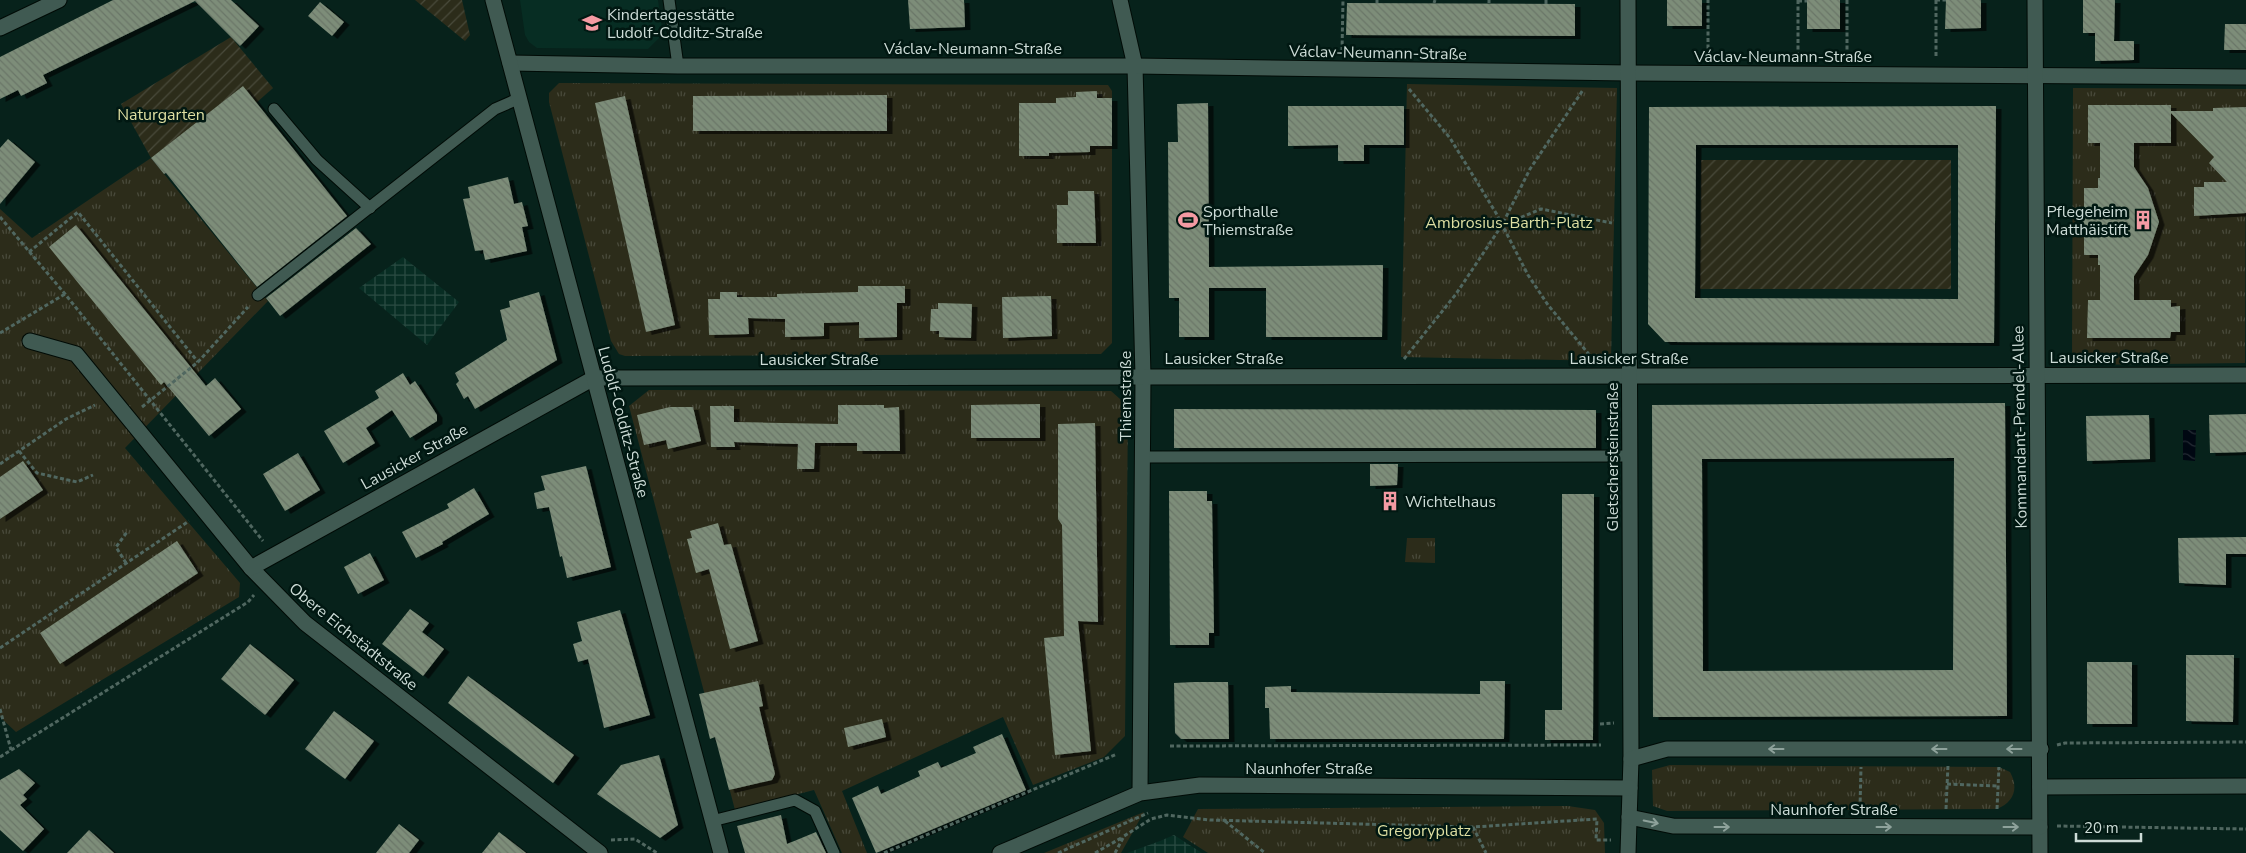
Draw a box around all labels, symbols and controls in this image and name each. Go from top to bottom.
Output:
place label: Kindertagesstätte Ludolf-Colditz-Straße [607,4,763,44]
school or university icon: Kindertagesstätte Ludolf-Colditz-Straße [581,12,603,34]
street label: Václav-Neumann-Straße [883,38,1062,60]
street label: Václav-Neumann-Straße [1288,40,1467,66]
street label: Václav-Neumann-Straße [1693,46,1872,68]
park label: Naturgarten [117,104,205,126]
place label: Sporthalle Thiemstraße [1203,201,1293,241]
place label: Pflegeheim Matthäistift [2046,201,2128,241]
sports icon: Sporthalle Thiemstraße [1177,209,1199,231]
building icon: Pflegeheim Matthäistift [2132,209,2154,231]
park label: Ambrosius-Barth-Platz [1425,212,1593,234]
street label: Kommandant-Prendel-Allee [2007,325,2033,529]
street label: Ludolf-Colditz-Straße [592,344,654,500]
street label: Lausicker Straße [2049,347,2169,369]
street label: Lausicker Straße [1164,348,1284,370]
street label: Lausicker Straße [1569,348,1689,370]
street label: Lausicker Straße [759,349,879,371]
street label: Thiemstraße [1115,351,1137,441]
street label: Gletschersteinstraße [1602,383,1624,531]
street label: Lausicker Straße [357,418,472,495]
building icon: Wichtelhaus [1379,490,1401,512]
place label: Wichtelhaus [1405,491,1496,513]
street label: Obere Eichstädtstraße [284,578,423,696]
one-way arrow [1769,744,1785,754]
one-way arrow [1931,744,1948,754]
one-way arrow [2006,744,2022,754]
street label: Naunhofer Straße [1245,758,1373,780]
street label: Naunhofer Straße [1770,799,1898,821]
scale bar [2076,810,2141,842]
one-way arrow [1643,818,1659,827]
text: 20 m [2084,818,2119,838]
park label: Gregoryplatz [1377,820,1471,842]
one-way arrow [1714,822,1730,832]
one-way arrow [1876,822,1892,832]
one-way arrow [2002,822,2019,832]

